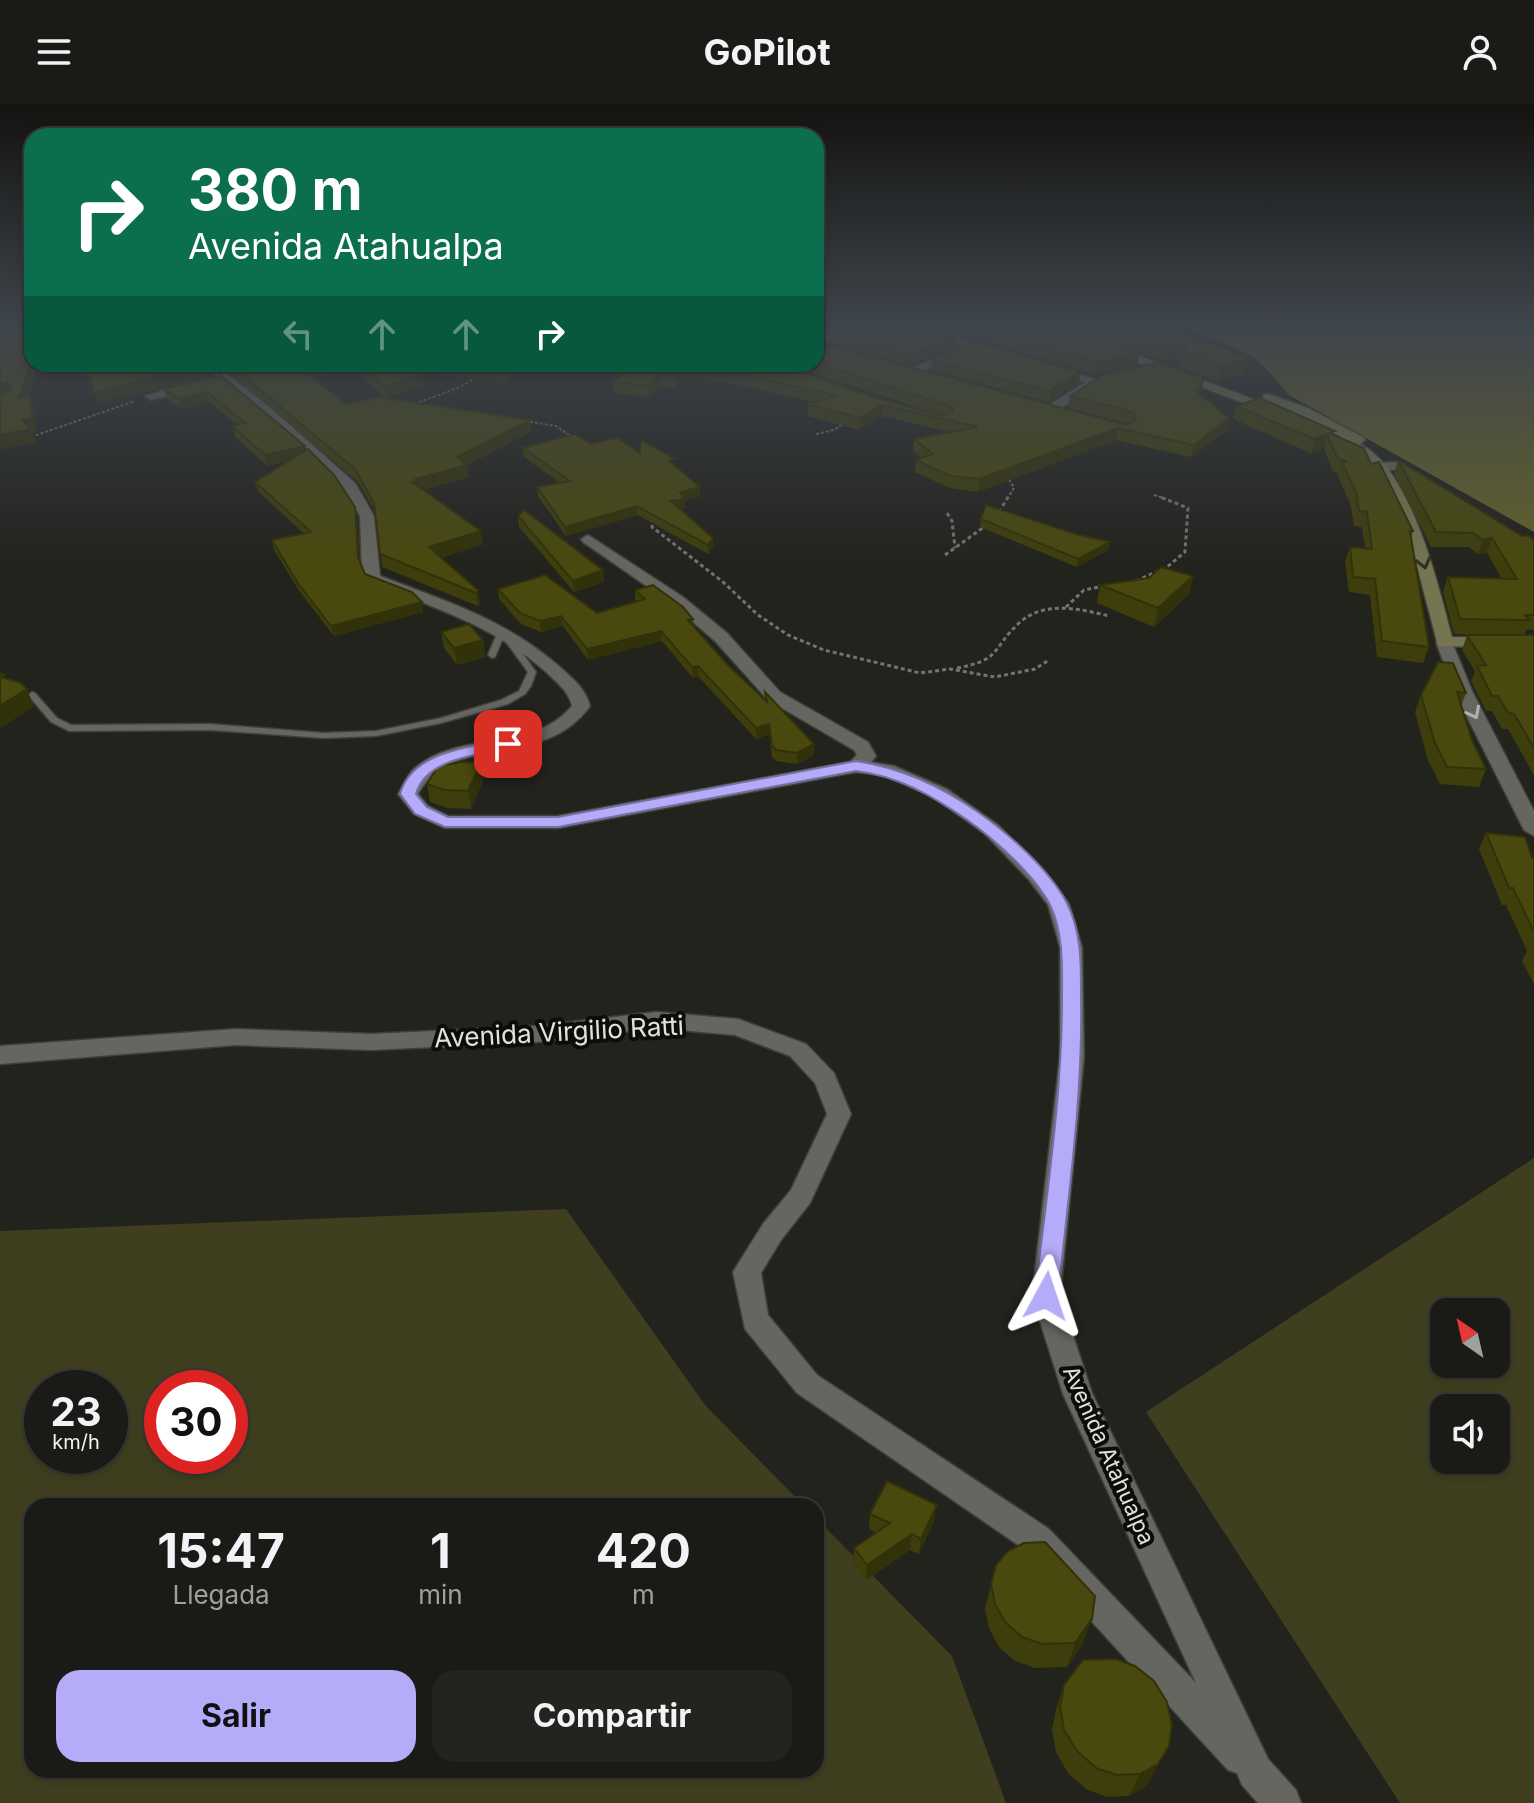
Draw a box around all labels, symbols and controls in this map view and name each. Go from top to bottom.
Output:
icon: menu [32,30,76,74]
text: GoPilot [703,30,831,74]
icon: person [1458,30,1502,74]
text: 380 m [188,156,363,224]
icon: right [56,160,160,264]
text: Avenida Atahualpa [188,224,504,268]
icon: left [276,312,320,356]
icon: ahead [360,312,404,356]
icon: ahead [444,312,488,356]
icon: right [528,312,572,356]
one-way arrow [1415,555,1432,569]
one-way arrow [1465,705,1480,720]
pin [474,710,542,778]
icon: arrive [486,722,530,766]
street label: Avenida Virgilio Ratti [433,1009,685,1054]
position arrow [1004,1254,1088,1338]
north arrow [1430,1298,1510,1378]
map controls [1430,1298,1510,1474]
street label: Avenida Atahualpa [1058,1362,1160,1548]
speed limit sign: 30 [144,1370,248,1474]
text: 23 [50,1387,102,1436]
button: sound [1430,1394,1510,1474]
text: km/h [52,1430,100,1454]
text: 15:47 [157,1521,285,1580]
text: 1 [430,1521,451,1580]
text: 420 [596,1521,691,1580]
text: Llegada [172,1579,270,1610]
text: min [418,1579,463,1610]
text: m [632,1579,655,1610]
button: Salir [56,1670,416,1762]
button: Compartir [432,1670,792,1762]

